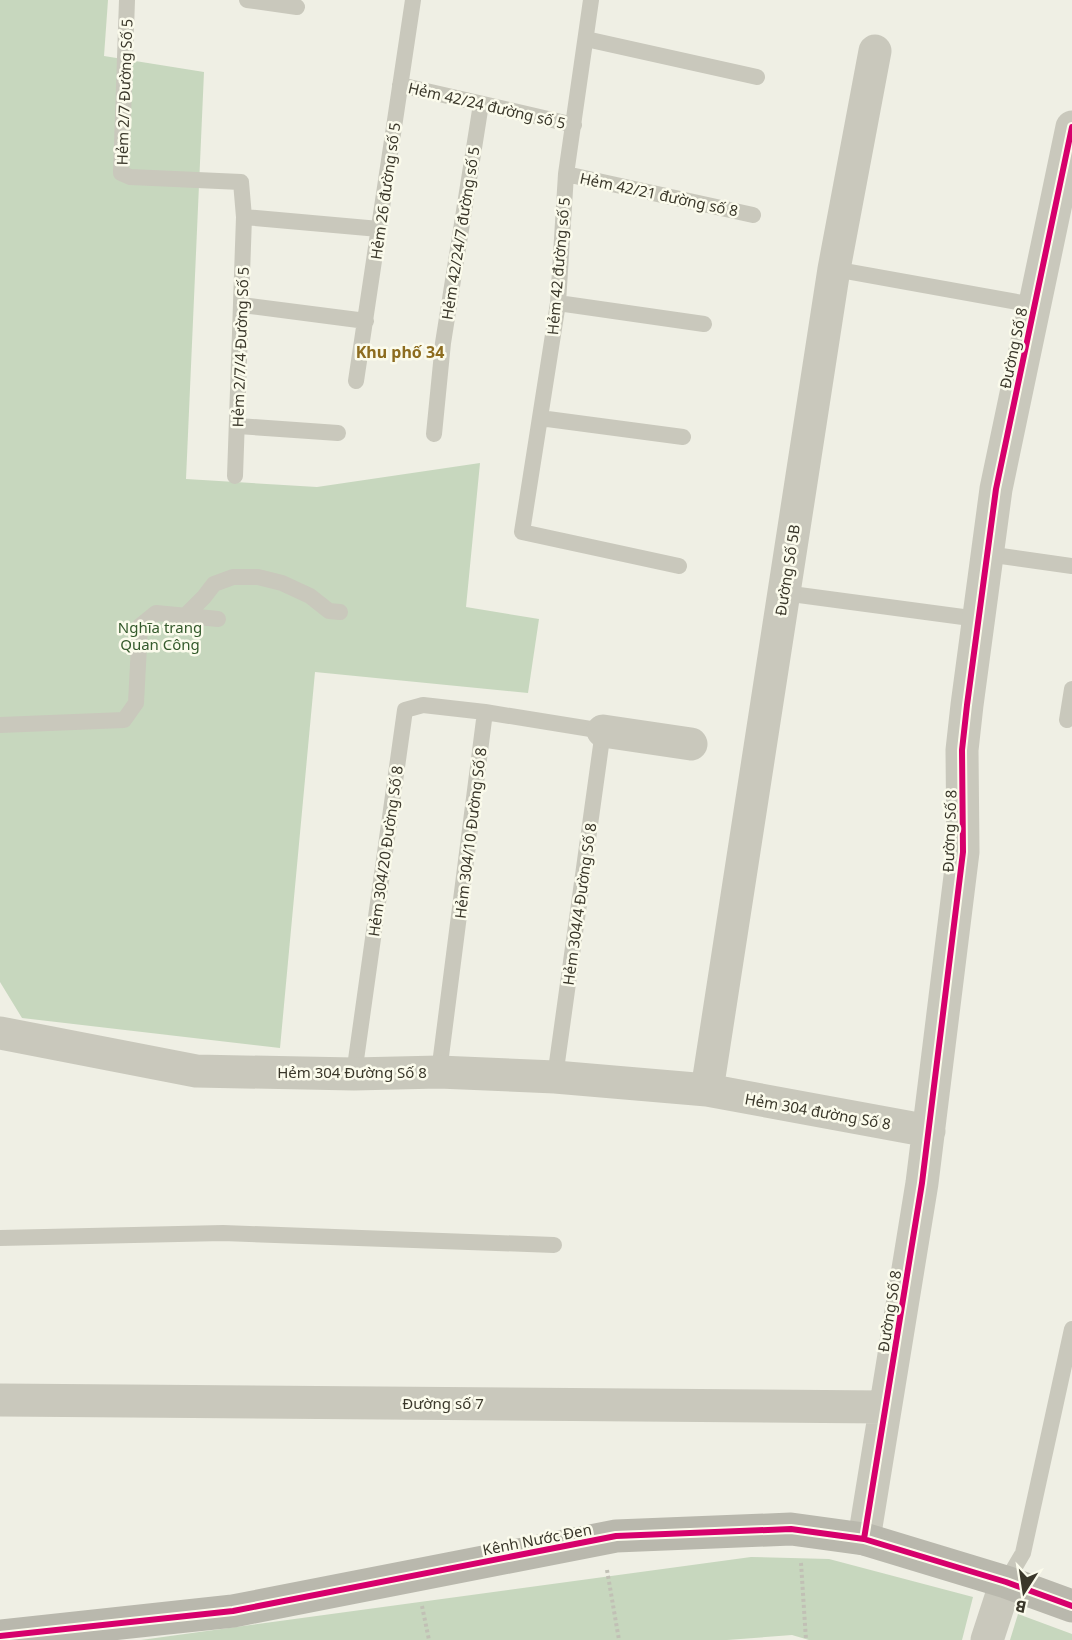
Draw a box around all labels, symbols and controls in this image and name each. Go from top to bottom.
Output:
street label: Hẻm 2/7 Đường Số 5 [111,18,137,166]
street label: Hẻm 42/24 đường số 5 [406,77,568,133]
street label: Hẻm 26 đường số 5 [365,121,405,261]
street label: Hẻm 42/24/7 đường số 5 [436,145,484,321]
street label: Hẻm 42/21 đường số 8 [578,167,740,221]
street label: Hẻm 42 đường số 5 [542,196,574,336]
street label: Hẻm 2/7/4 Đường Số 5 [227,266,253,428]
street label: Đường Số 8 [995,306,1031,390]
district label: Khu phố 34 [356,341,444,363]
street label: Đường Số 5B [770,523,804,617]
park label: Nghĩa trang Quan Công [118,617,202,654]
street label: Hẻm 304/10 Đường Số 8 [450,746,490,920]
street label: Hẻm 304/20 Đường Số 8 [363,764,407,938]
street label: Đường Số 8 [938,789,960,873]
street label: Hẻm 304/4 Đường Số 8 [558,822,600,986]
street label: Hẻm 304 Đường Số 8 [277,1062,427,1082]
street label: Hẻm 304 đường Số 8 [743,1088,893,1134]
street label: Đường Số 8 [873,1269,905,1353]
street label: Đường số 7 [402,1393,484,1413]
street label: Kênh Nước Đen [481,1519,593,1559]
north arrow [994,1562,1054,1622]
text: B [1013,1595,1028,1619]

